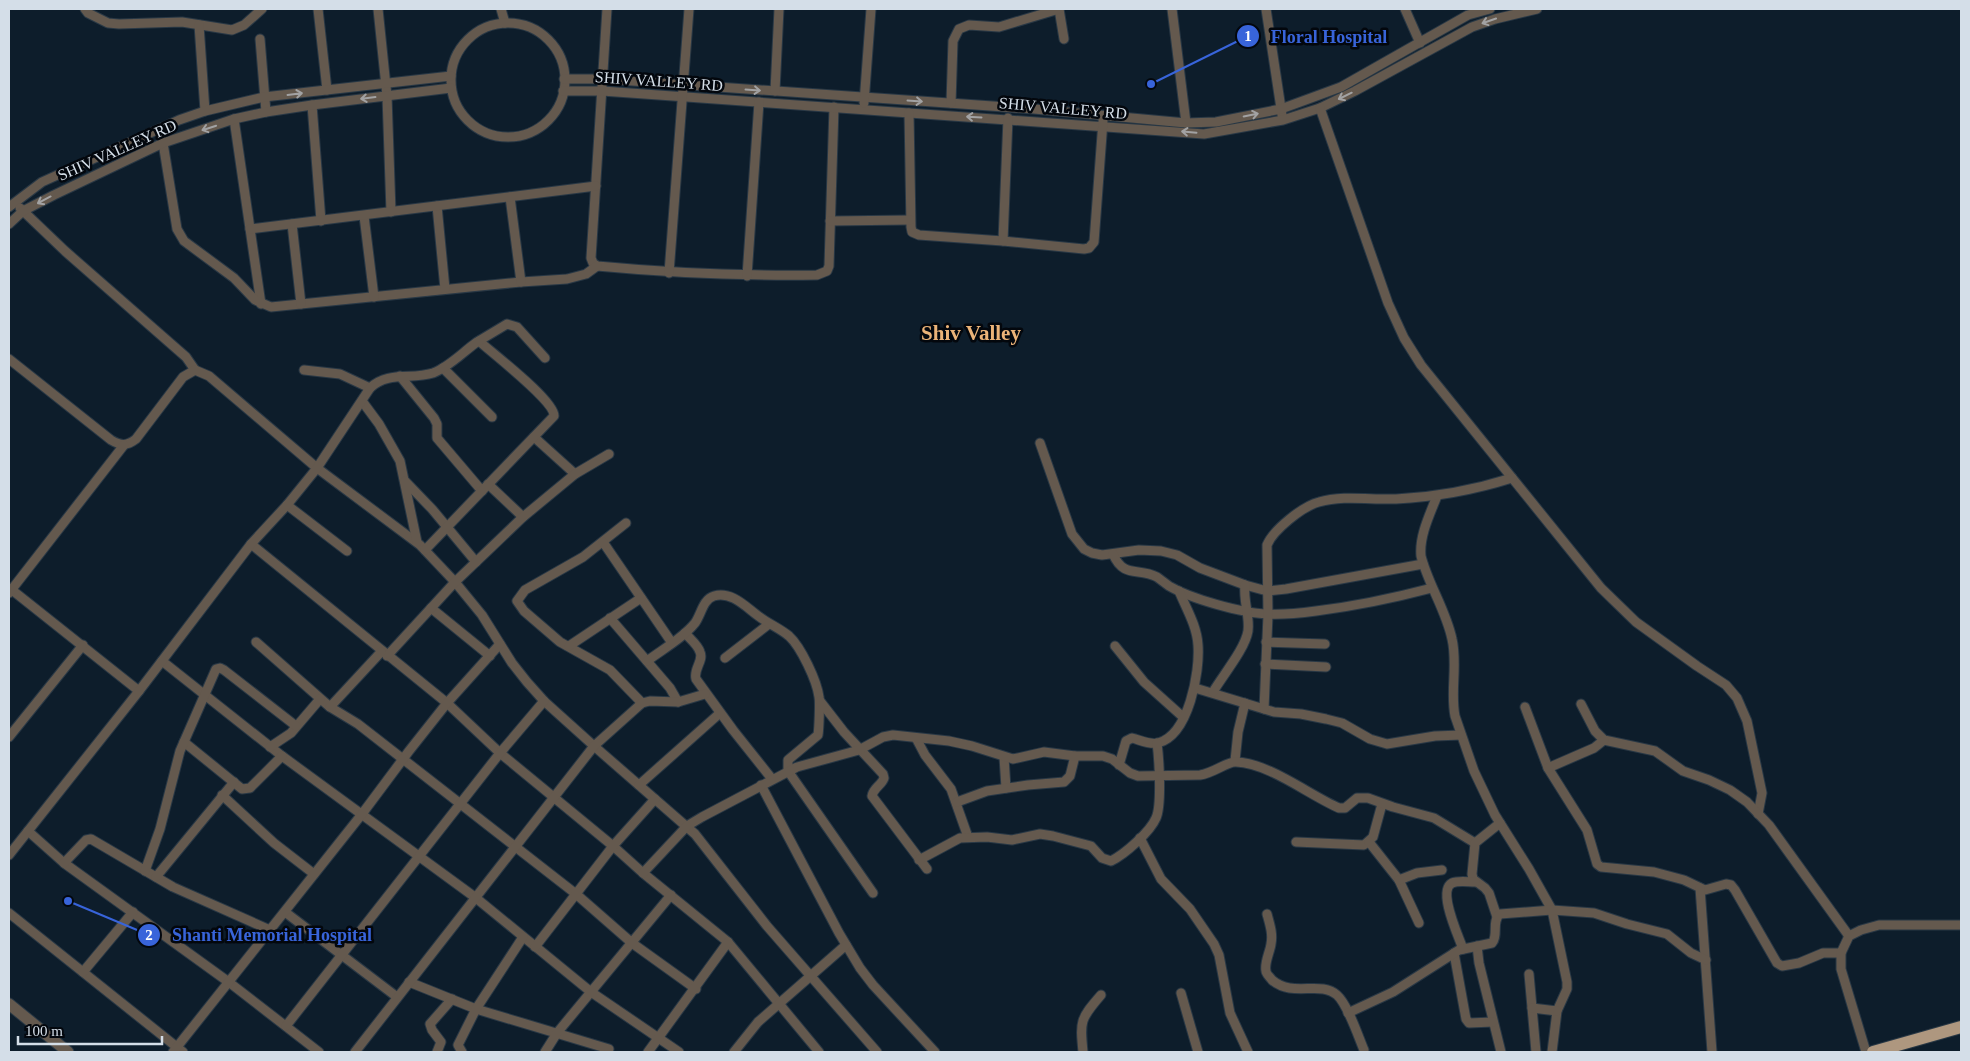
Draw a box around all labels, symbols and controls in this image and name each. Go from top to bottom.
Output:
one-way arrow [1482,17,1498,26]
callout: Floral Hospital [1235,20,1397,53]
text: Floral Hospital [1271,27,1387,47]
text: 1 [1244,28,1252,44]
street label: SHIV VALLEY RD [594,68,724,94]
one-way arrow [744,85,760,94]
one-way arrow [287,89,303,99]
one-way arrow [1338,91,1353,101]
one-way arrow [360,93,376,103]
street label: SHIV VALLEY RD [998,94,1128,122]
one-way arrow [907,96,923,106]
one-way arrow [1242,109,1258,119]
one-way arrow [967,112,983,121]
street label: SHIV VALLEY RD [55,116,179,184]
one-way arrow [201,124,217,133]
one-way arrow [1181,128,1197,137]
one-way arrow [37,196,52,205]
district label: Shiv Valley [921,321,1021,345]
callout: Shanti Memorial Hospital [137,918,382,951]
text: Shanti Memorial Hospital [172,925,372,945]
text: 2 [145,927,153,943]
scale bar [18,1014,161,1046]
text: 100 m [25,1023,63,1039]

